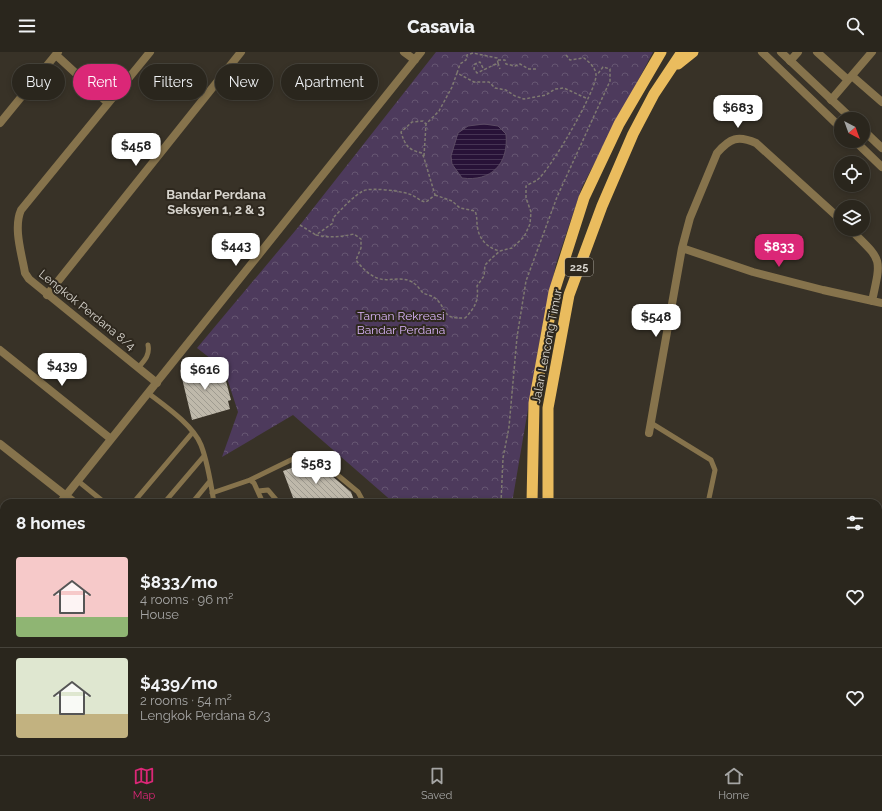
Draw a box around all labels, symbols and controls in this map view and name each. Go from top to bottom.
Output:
icon: menu [16,15,38,37]
icon: search [844,15,866,37]
text: Casavia [407,16,475,37]
chip: Buy [12,64,65,100]
chip: Rent [73,64,131,100]
chip: Filters [139,64,207,100]
chip: New [215,64,273,100]
chip: Apartment [281,64,378,100]
pin: $683 [714,95,762,129]
text: $683 [722,100,754,115]
north arrow [834,112,870,148]
map controls [834,112,870,236]
pin: $458 [112,133,160,167]
text: $458 [121,138,151,153]
button: locate [834,156,870,192]
district label: Bandar Perdana Seksyen 1, 2 & 3 [166,187,266,217]
button: layers [834,200,870,236]
pin: $443 [212,233,260,267]
pin: $833 [755,234,803,268]
text: $443 [221,238,251,253]
text: $833 [764,239,794,254]
road number: 225 [565,258,593,276]
street label: Lengkok Perdana 8/4 [36,267,138,353]
street label: Jalan Lencong Timur [529,287,565,404]
pin: $548 [632,304,680,338]
park label: Taman Rekreasi Bandar Perdana [357,309,445,337]
text: $548 [641,309,671,324]
pin: $439 [38,353,86,387]
pin: $616 [181,357,229,391]
text: $439 [47,358,77,373]
text: $616 [190,362,220,377]
pin: $583 [292,451,340,485]
text: $583 [301,456,331,471]
icon: filters [844,512,866,534]
text: 8 homes [16,513,85,533]
text: $833/mo [140,572,217,592]
icon: home [48,573,96,621]
icon: heart [844,586,866,608]
text: 4 rooms · 96 m² [140,592,233,607]
text: House [140,607,179,622]
text: $439/mo [140,673,217,693]
icon: home [48,674,96,722]
icon: heart [844,687,866,709]
text: 2 rooms · 54 m² [140,693,232,708]
text: Lengkok Perdana 8/3 [140,708,270,723]
tab: Map [133,765,155,802]
tab: Saved [421,765,452,802]
tab: Home [718,765,749,802]

